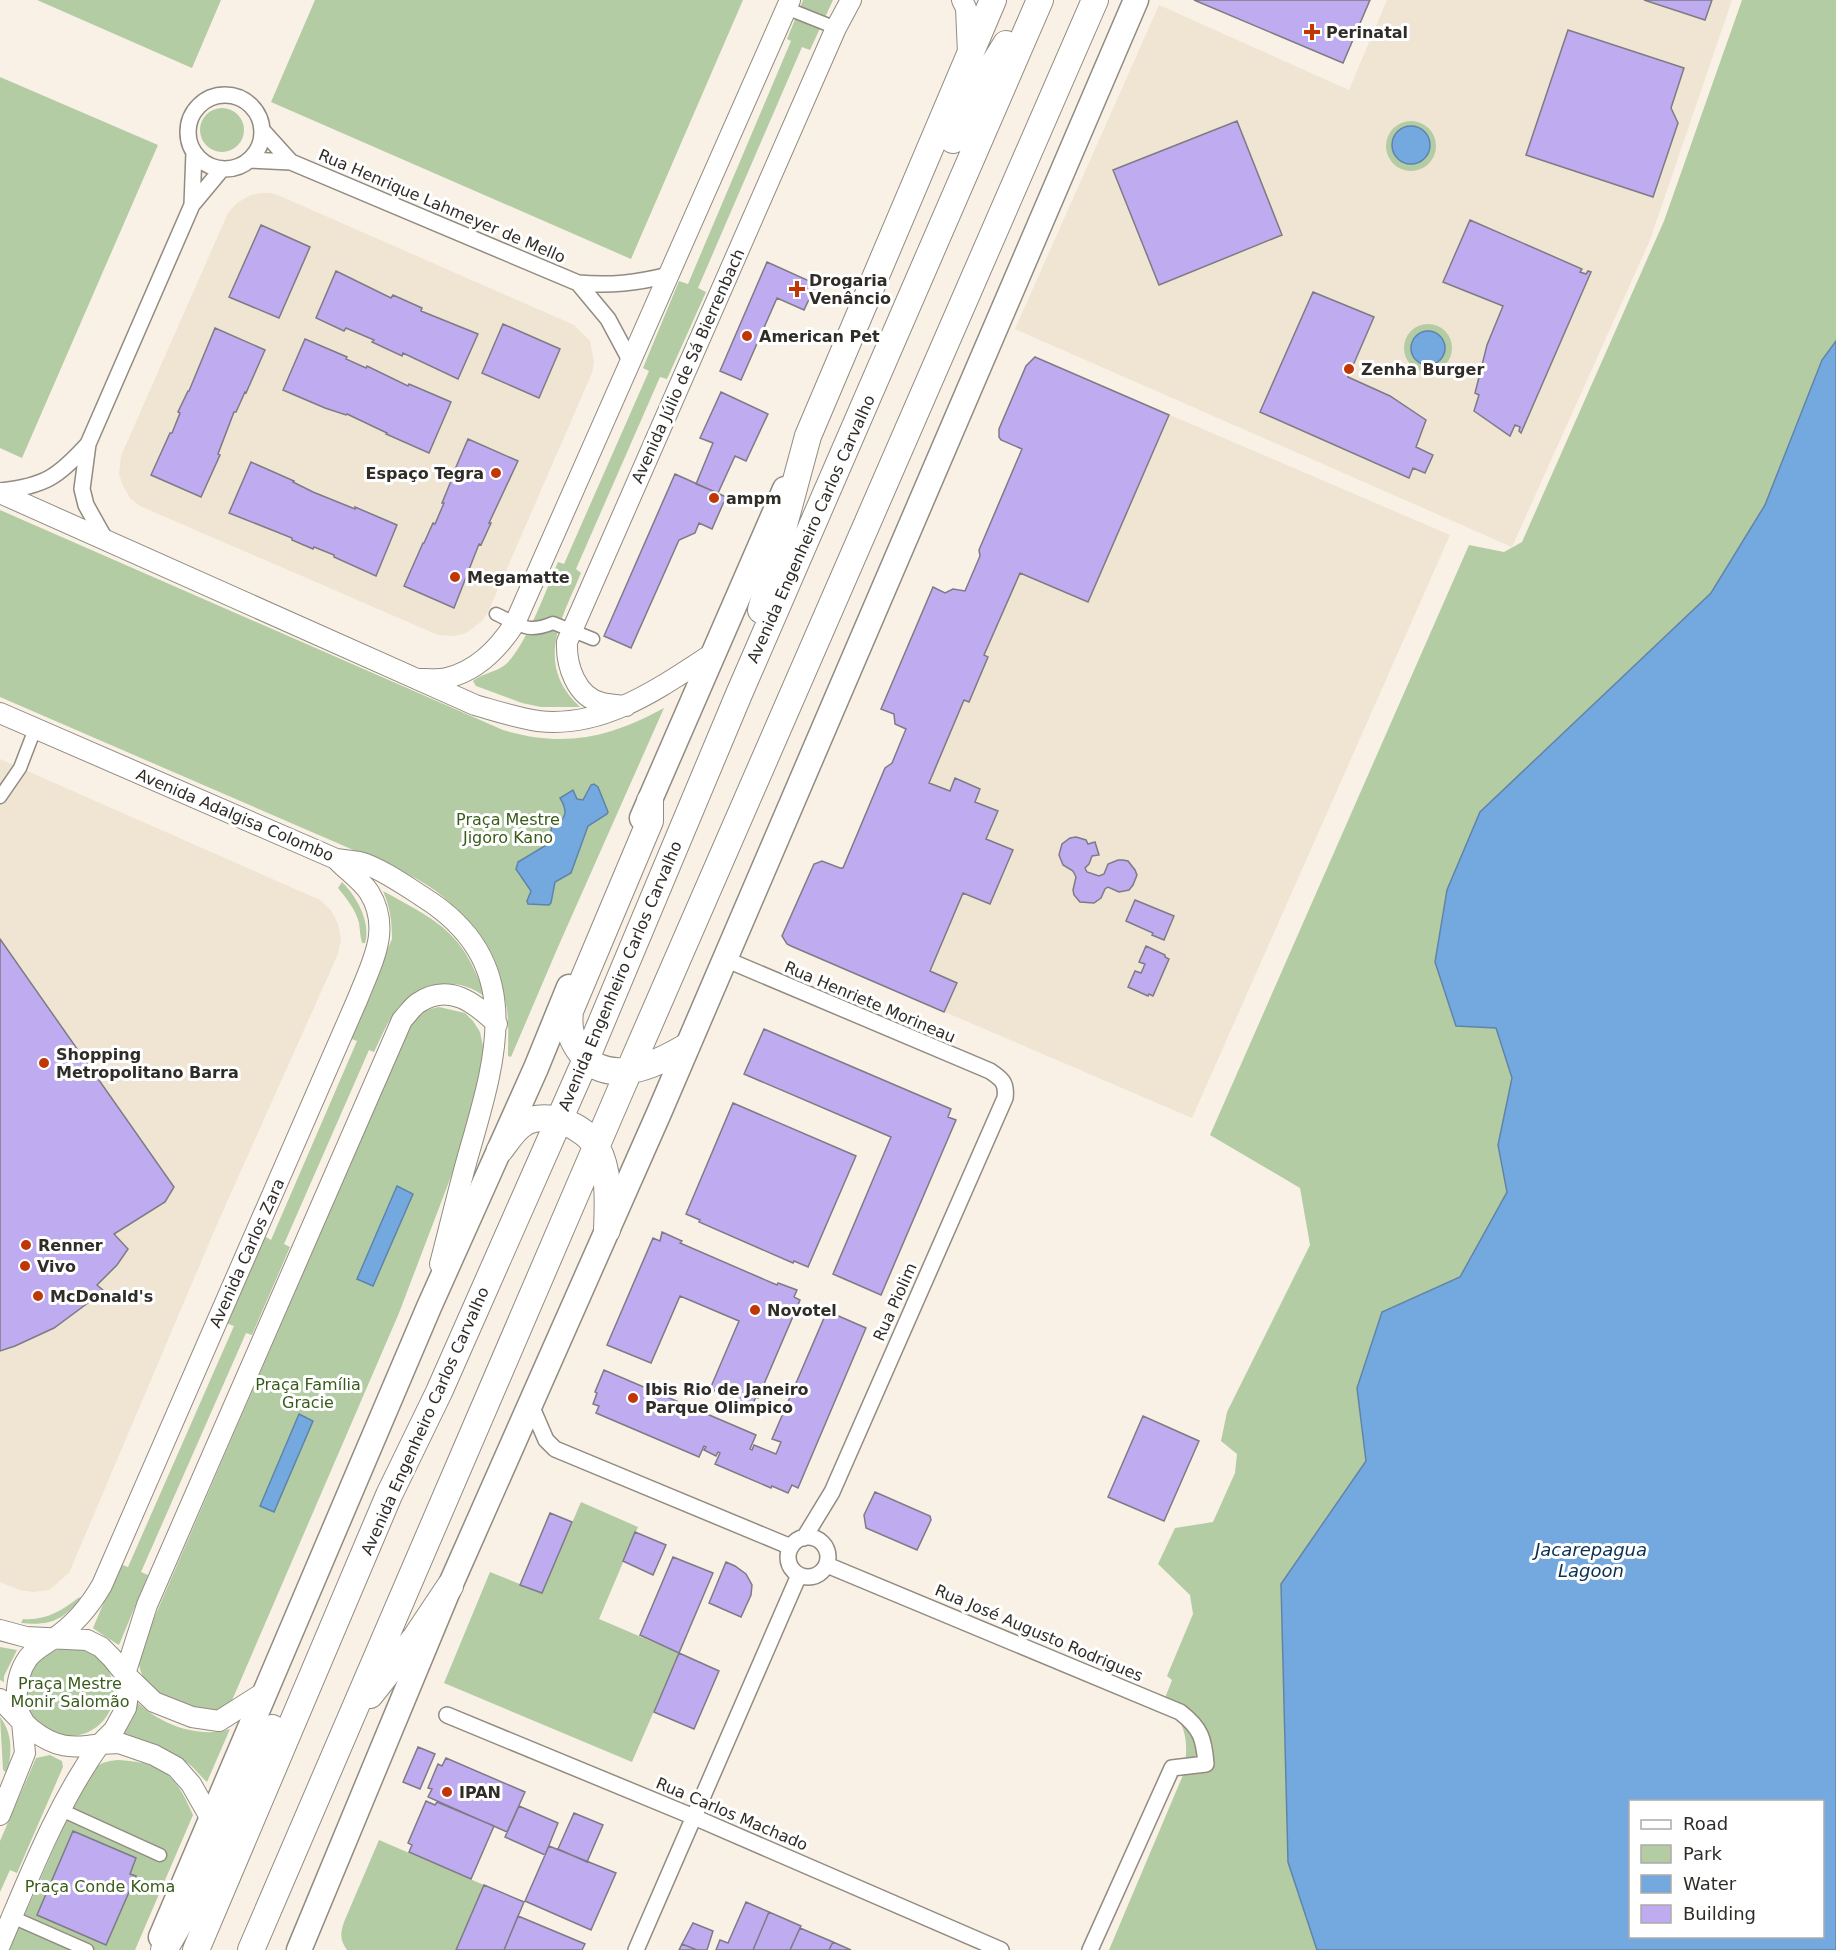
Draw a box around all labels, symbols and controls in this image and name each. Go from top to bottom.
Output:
marker: Perinatal [1303,23,1321,41]
place label: Perinatal [1326,23,1408,42]
street label: Rua Henrique Lahmeyer de Mello [316,145,568,267]
street label: Avenida Júlio de Sá Bierrenbach [628,246,748,486]
place label: Drogaria Venâncio [809,271,891,308]
marker: Drogaria Venâncio [790,282,804,296]
place label: American Pet [759,327,880,346]
marker: American Pet [740,329,754,343]
place label: Zenha Burger [1361,360,1484,379]
marker: Zenha Burger [1342,362,1356,376]
street label: Avenida Engenheiro Carlos Carvalho [743,392,879,666]
place label: Espaço Tegra [365,464,484,483]
marker: Espaço Tegra [489,466,503,480]
place label: ampm [726,489,782,508]
marker: ampm [707,491,721,505]
place label: Megamatte [467,568,570,587]
marker: Megamatte [448,570,462,584]
street label: Avenida Adalgisa Colombo [133,765,337,865]
park label: Praça Mestre Jigoro Kano [456,810,560,847]
street label: Avenida Engenheiro Carlos Carvalho [554,838,686,1114]
street label: Rua Henriete Morineau [782,957,958,1047]
place label: Shopping Metropolitano Barra [56,1045,239,1082]
marker: Shopping Metropolitano Barra [37,1056,51,1070]
street label: Avenida Carlos Zara [206,1175,288,1331]
place label: Renner [38,1236,103,1255]
marker: Renner [19,1238,33,1252]
place label: Vivo [37,1257,76,1276]
marker: Vivo [18,1259,32,1273]
street label: Rua Piolim [869,1260,921,1344]
street label: Avenida Engenheiro Carlos Carvalho [357,1284,493,1558]
place label: McDonald's [50,1287,153,1306]
marker: McDonald's [31,1289,45,1303]
place label: Novotel [767,1301,837,1320]
marker: Novotel [748,1303,762,1317]
park label: Praça Família Gracie [255,1375,361,1412]
place label: Ibis Rio de Janeiro Parque Olimpico [645,1380,809,1417]
marker: Ibis Rio de Janeiro Parque Olimpico [626,1391,640,1405]
water label: Jacarepagua Lagoon [1532,1539,1647,1581]
street label: Rua José Augusto Rodrigues [932,1581,1146,1685]
park label: Praça Mestre Monir Salomão [10,1674,130,1711]
street label: Rua Carlos Machado [653,1773,811,1855]
place label: IPAN [459,1783,501,1802]
marker: IPAN [440,1785,454,1799]
legend [1629,1800,1824,1938]
text: Road [1683,1813,1728,1834]
text: Park [1683,1843,1722,1864]
text: Water [1683,1873,1737,1894]
park label: Praça Conde Koma [25,1877,175,1896]
text: Building [1683,1903,1756,1924]

